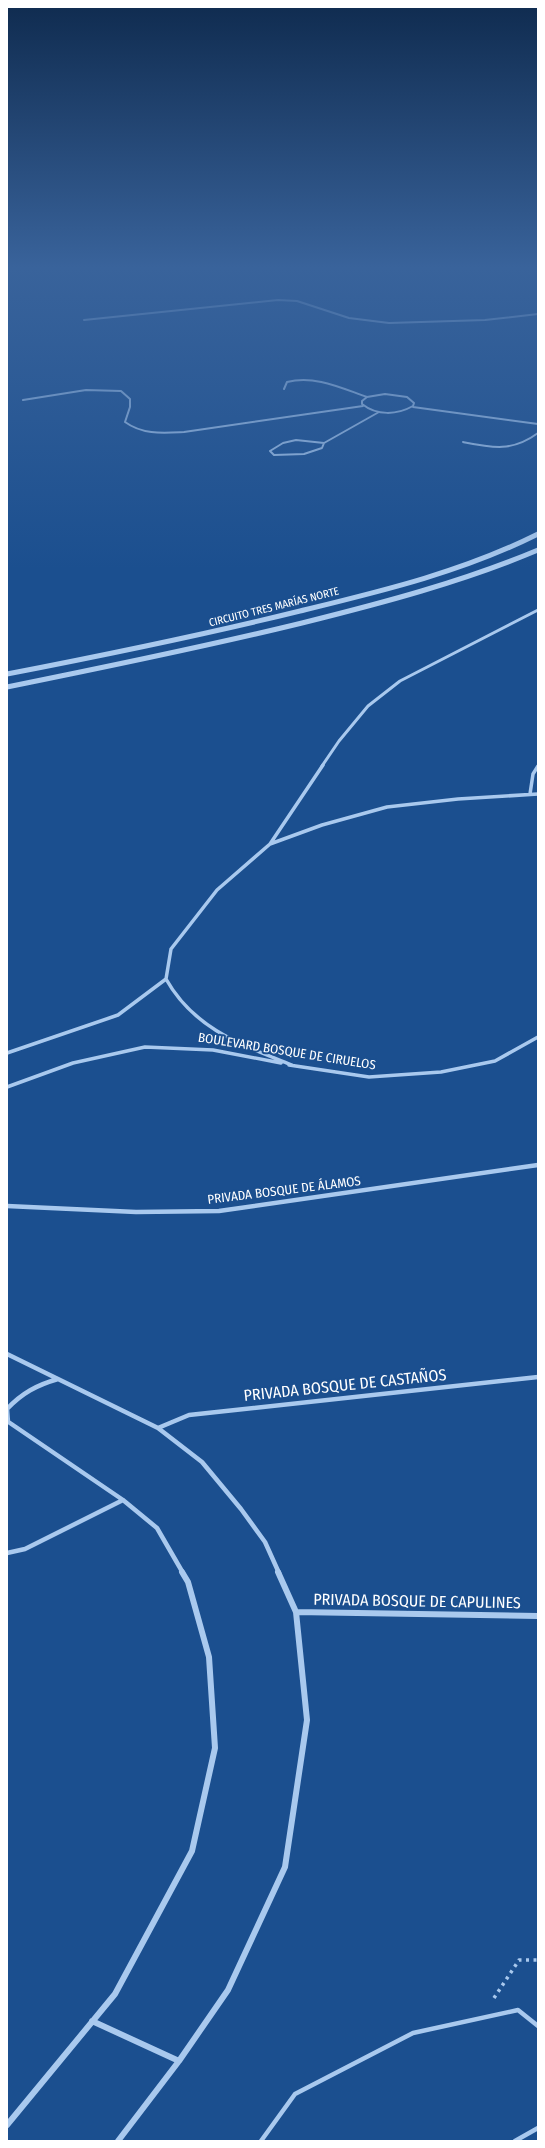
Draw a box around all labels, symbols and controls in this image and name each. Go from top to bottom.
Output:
street label: CIRCUITO TRES MARÍAS NORTE [207,584,340,629]
street label: BOULEVARD BOSQUE DE CIRUELOS [197,1030,377,1072]
street label: PRIVADA BOSQUE DE ÁLAMOS [206,1173,362,1207]
street label: PRIVADA BOSQUE DE CASTAÑOS [243,1365,447,1405]
street label: PRIVADA BOSQUE DE CAPULINES [313,1590,521,1612]

